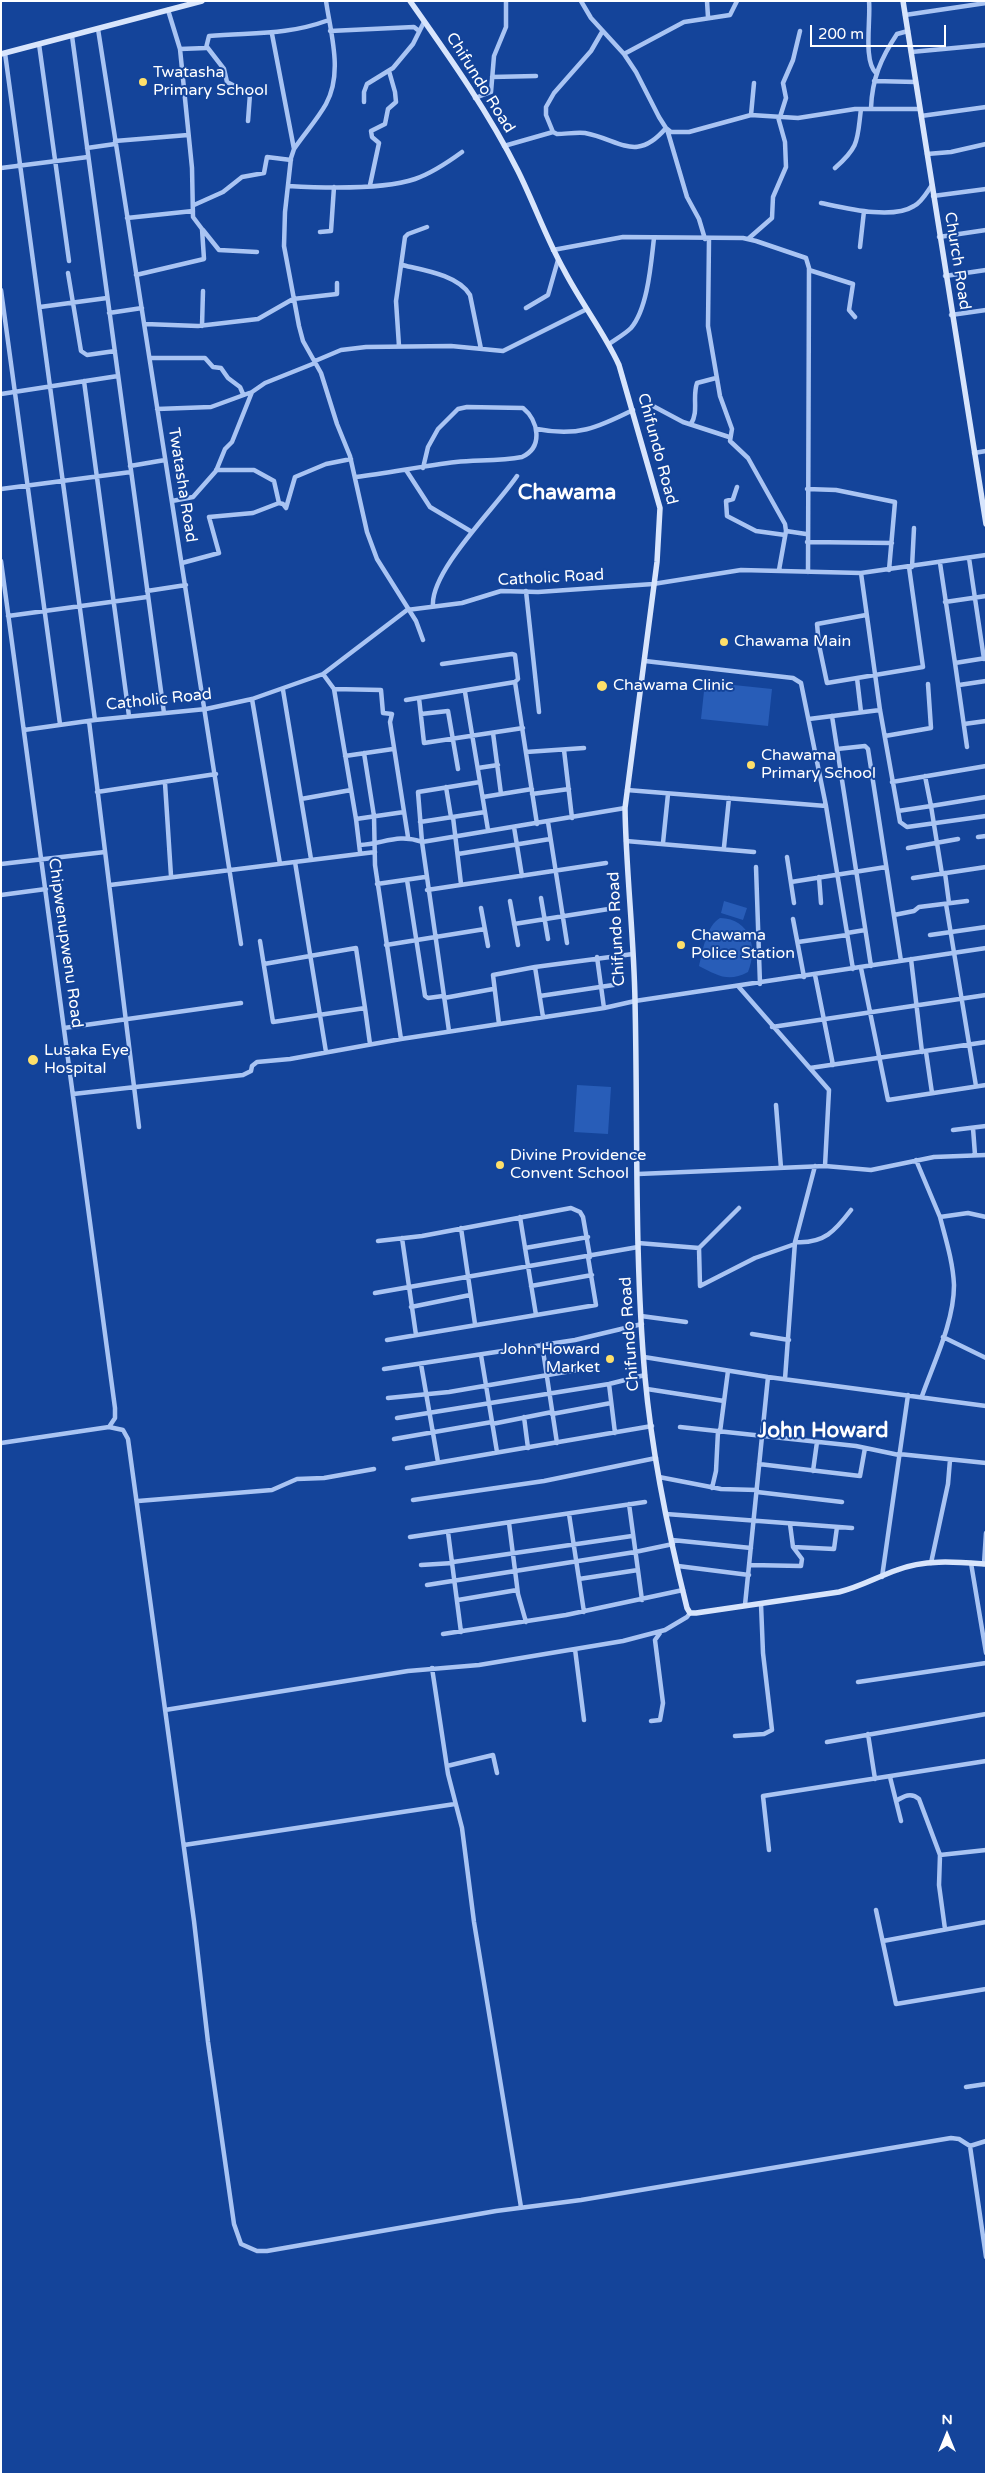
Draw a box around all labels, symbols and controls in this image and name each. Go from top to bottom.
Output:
scale bar [812,15,948,47]
text: 200 m [818,25,864,43]
street label: Chifundo Road [441,29,519,137]
place label: Twatasha Primary School [153,63,268,101]
marker: Twatasha Primary School [137,76,149,88]
street label: Church Road [940,211,974,311]
street label: Chifundo Road [633,391,681,507]
street label: Twatasha Road [163,426,201,544]
district label: Chawama [518,480,616,506]
street label: Catholic Road [497,566,605,590]
place label: Chawama Main [734,632,851,652]
marker: Chawama Main [718,636,730,648]
place label: Chawama Clinic [613,676,733,696]
marker: Chawama Clinic [595,679,609,693]
street label: Catholic Road [105,685,213,715]
place label: Chawama Primary School [761,746,876,784]
marker: Chawama Primary School [745,759,757,771]
street label: Chipwenupwenu Road [44,857,86,1029]
street label: Chifundo Road [604,871,630,987]
place label: Chawama Police Station [691,926,795,964]
marker: Chawama Police Station [675,939,687,951]
place label: Lusaka Eye Hospital [44,1041,129,1079]
marker: Lusaka Eye Hospital [26,1053,40,1067]
place label: Divine Providence Convent School [510,1146,646,1184]
marker: Divine Providence Convent School [494,1159,506,1171]
street label: Chifundo Road [616,1276,644,1392]
place label: John Howard Market [500,1340,600,1378]
marker: John Howard Market [604,1353,616,1365]
district label: John Howard [757,1418,889,1444]
north arrow [922,2410,972,2460]
text: N [941,2411,953,2428]

